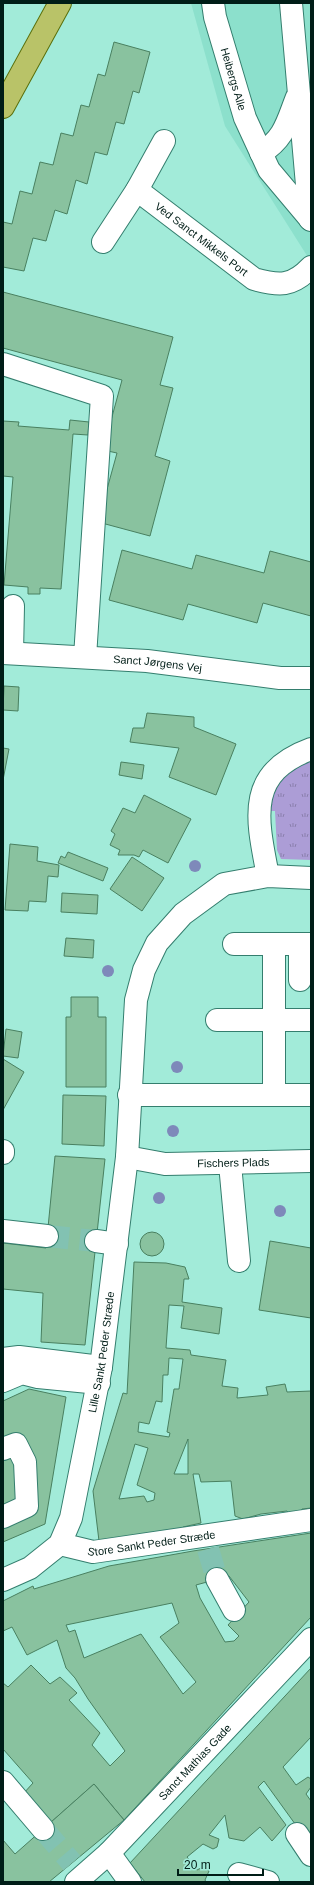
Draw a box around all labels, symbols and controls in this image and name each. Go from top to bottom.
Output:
street label: Heibergs Alle [218,46,248,112]
street label: Ved Sanct Mikkels Port [153,200,250,278]
street label: Sanct Jørgens Vej [113,653,203,674]
street label: Fischers Plads [197,1156,270,1169]
street label: Lille Sankt Peder Stræde [86,1291,116,1414]
street label: Store Sankt Peder Stræde [86,1528,216,1558]
street label: Sanct Mathias Gade [156,1722,233,1802]
scale bar [178,1851,263,1877]
text: 20 m [184,1858,211,1872]

